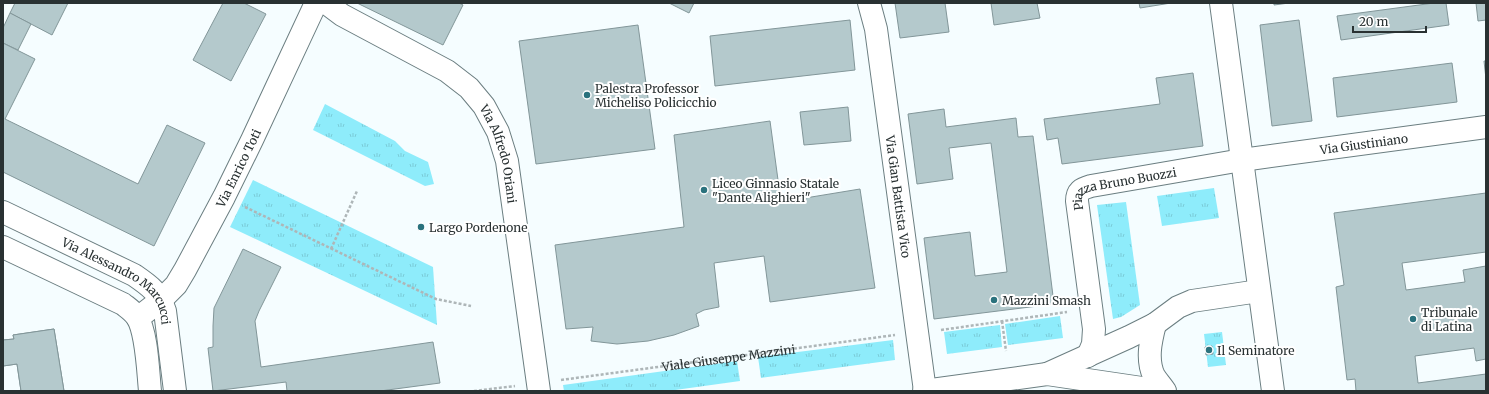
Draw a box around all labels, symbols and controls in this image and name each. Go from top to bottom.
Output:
scale bar [1353,8,1426,34]
text: 20 m [1359,14,1388,29]
place label: Palestra Professor Micheliso Policicchio [595,81,716,110]
marker: Palestra Professor Micheliso Policicchio [582,90,592,100]
street label: Via Alfredo Oriani [477,101,520,204]
street label: Via Enrico Toti [212,126,264,211]
street label: Via Giustiniano [1318,130,1409,157]
street label: Via Gian Battista Vico [883,133,914,259]
street label: Piazza Bruno Buozzi [1069,164,1178,211]
place label: Liceo Ginnasio Statale "Dante Alighieri" [712,176,839,205]
marker: Liceo Ginnasio Statale "Dante Alighieri" [699,185,709,195]
place label: Largo Pordenone [429,220,528,235]
marker: Largo Pordenone [416,222,426,232]
street label: Via Alessandro Marcucci [59,234,174,326]
place label: Mazzini Smash [1002,293,1091,308]
marker: Mazzini Smash [989,295,999,305]
place label: Tribunale di Latina [1421,305,1478,334]
marker: Tribunale di Latina [1408,314,1418,324]
street label: Viale Giuseppe Mazzini [660,341,796,374]
place label: Il Seminatore [1217,343,1294,358]
marker: Il Seminatore [1204,345,1214,355]

